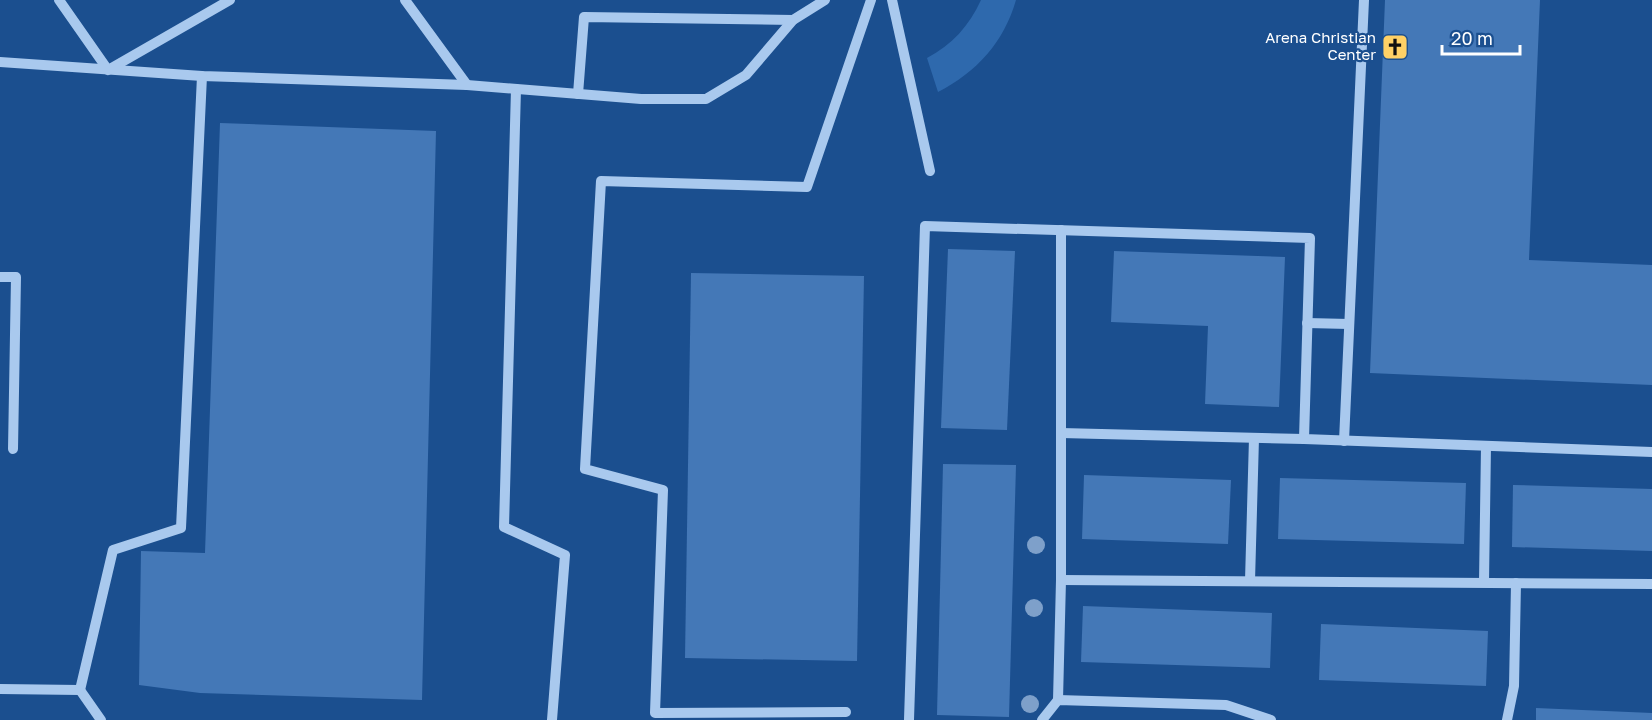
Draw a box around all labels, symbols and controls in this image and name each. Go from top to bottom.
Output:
scale bar [1442,18,1520,56]
text: 20 m [1451,27,1493,49]
place label: Arena Christian Center [1265,28,1376,63]
church icon: Arena Christian Center [1380,32,1410,62]

